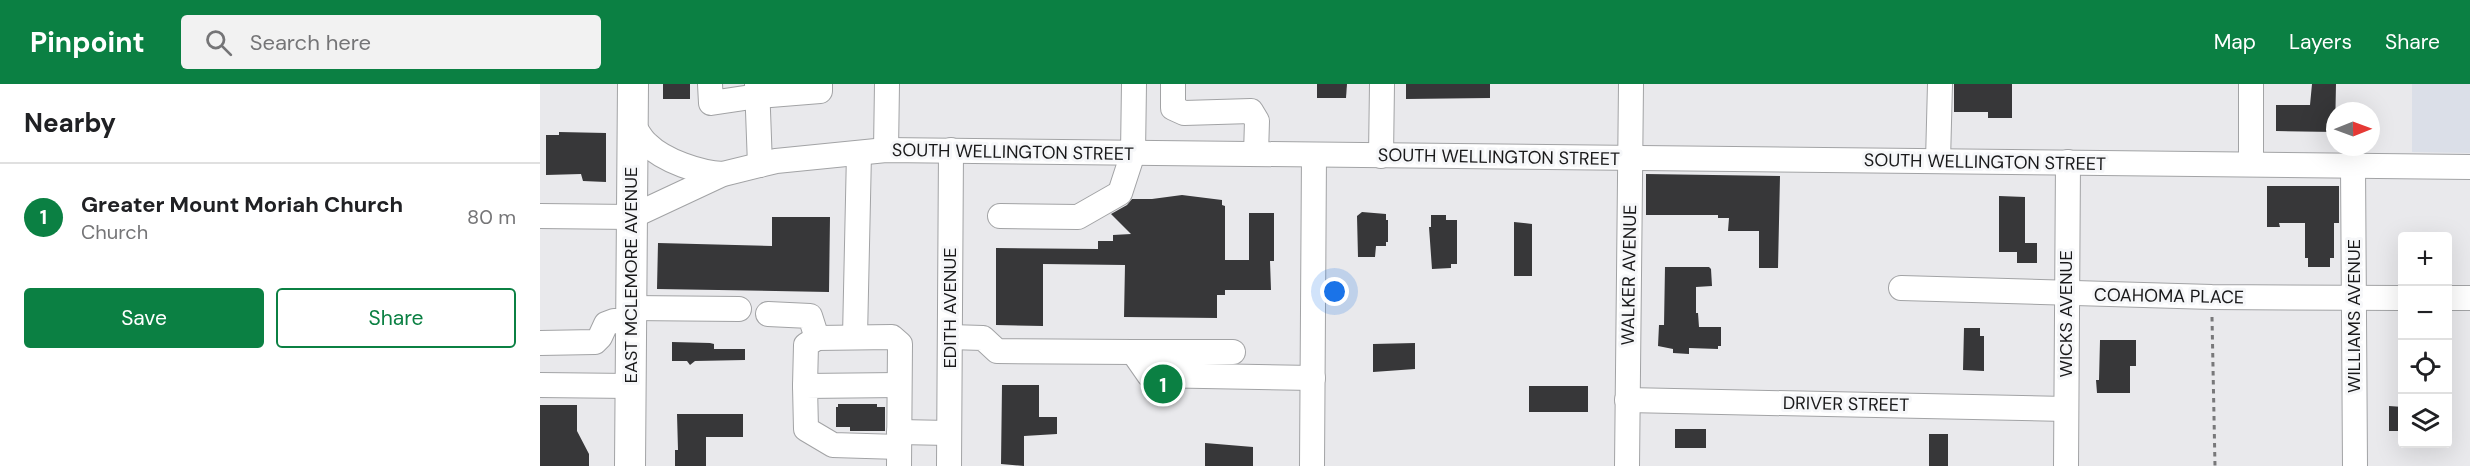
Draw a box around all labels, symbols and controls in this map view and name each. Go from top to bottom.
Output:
search box [181,15,601,69]
text: Pinpoint [30,24,145,61]
icon: search [202,26,235,59]
text: Search here [250,28,371,57]
text: Map [2214,28,2256,56]
text: Layers [2289,28,2352,56]
text: Share [2385,28,2440,56]
north arrow [2326,102,2380,156]
text: Nearby [24,106,116,140]
street label: SOUTH WELLINGTON STREET [892,138,1134,166]
street label: SOUTH WELLINGTON STREET [1378,143,1620,171]
street label: SOUTH WELLINGTON STREET [1864,148,2106,176]
street label: EAST MCLEMORE AVENUE [619,167,643,383]
text: Greater Mount Moriah Church [81,190,403,219]
text: 1 [40,204,47,230]
text: 80 m [467,204,516,230]
street label: WALKER AVENUE [1616,205,1642,345]
text: Church [81,219,148,245]
map controls [2398,232,2452,448]
button: + [2398,232,2452,286]
street label: WILLIAMS AVENUE [2342,239,2366,393]
street label: EDITH AVENUE [938,248,962,368]
street label: WICKS AVENUE [2054,250,2078,378]
your location [1320,277,1349,306]
street label: COAHOMA PLACE [2094,283,2244,309]
button: − [2398,286,2452,340]
button: Save [24,288,264,348]
button: Share [276,288,516,348]
button: locate [2398,340,2452,394]
pin: 1 [1144,362,1182,406]
street label: DRIVER STREET [1783,391,1909,417]
button: layers [2398,394,2452,448]

